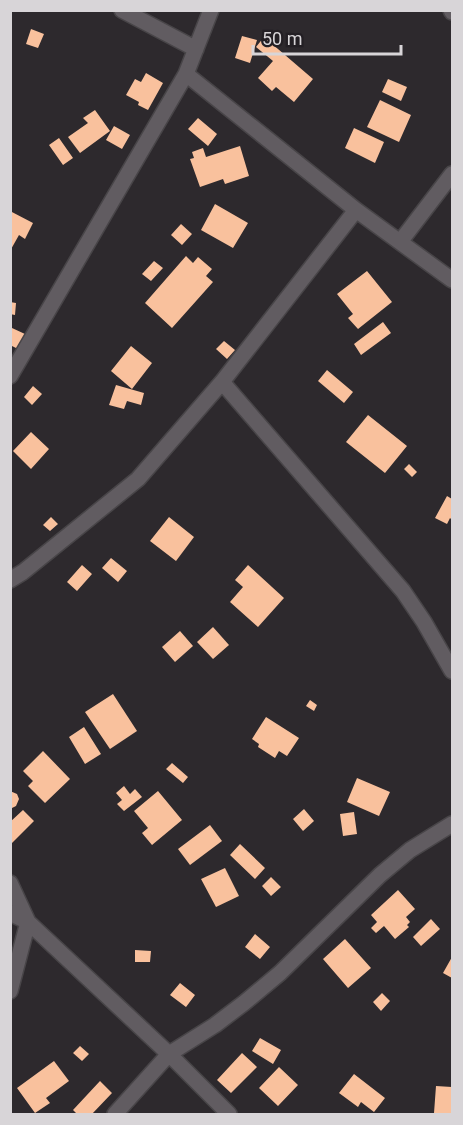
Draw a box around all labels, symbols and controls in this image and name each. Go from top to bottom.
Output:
scale bar [253,18,402,56]
text: 50 m [262,28,302,49]

